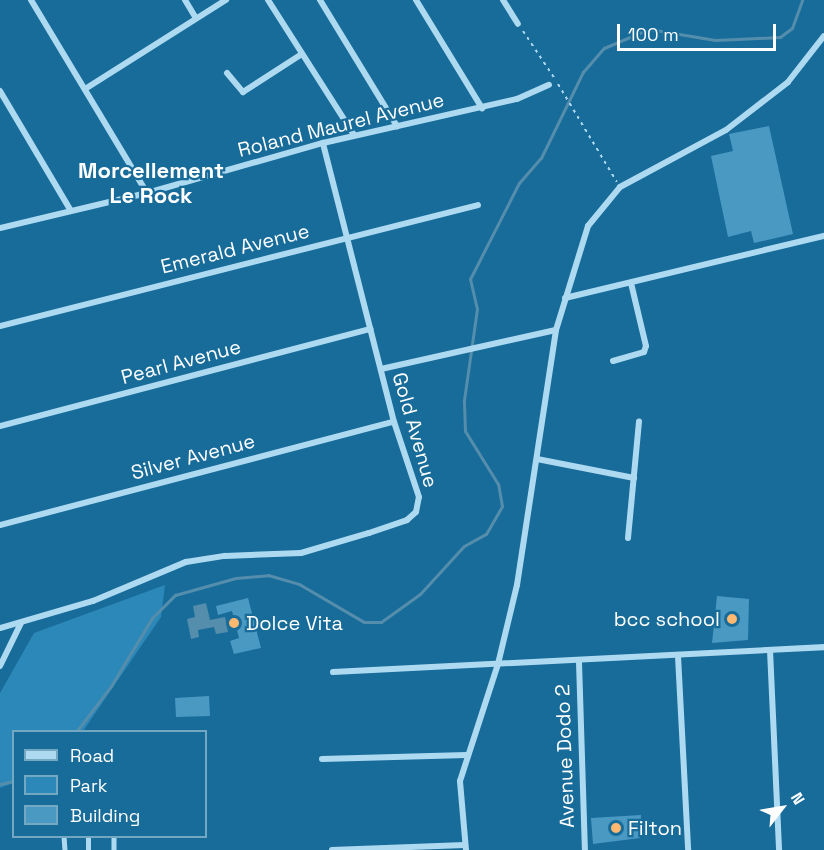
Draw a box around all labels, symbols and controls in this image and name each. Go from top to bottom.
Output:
scale bar [620,12,779,50]
text: 100 m [628,23,679,46]
street label: Roland Maurel Avenue [235,88,447,162]
district label: Morcellement Le Rock [78,157,224,208]
street label: Emerald Avenue [158,219,312,279]
street label: Pearl Avenue [118,334,244,390]
street label: Gold Avenue [387,369,443,491]
street label: Silver Avenue [128,429,258,485]
place label: bcc school [614,607,720,631]
place label: Dolce Vita [246,611,343,635]
marker: bcc school [725,612,739,626]
marker: Dolce Vita [227,616,241,630]
street label: Avenue Dodo 2 [550,684,580,828]
legend [12,730,207,838]
text: Road [70,744,114,767]
text: Park [70,774,107,797]
north arrow [752,778,812,838]
text: N [786,788,810,808]
text: Building [70,804,140,827]
place label: Filton [628,816,682,840]
marker: Filton [609,821,623,835]

